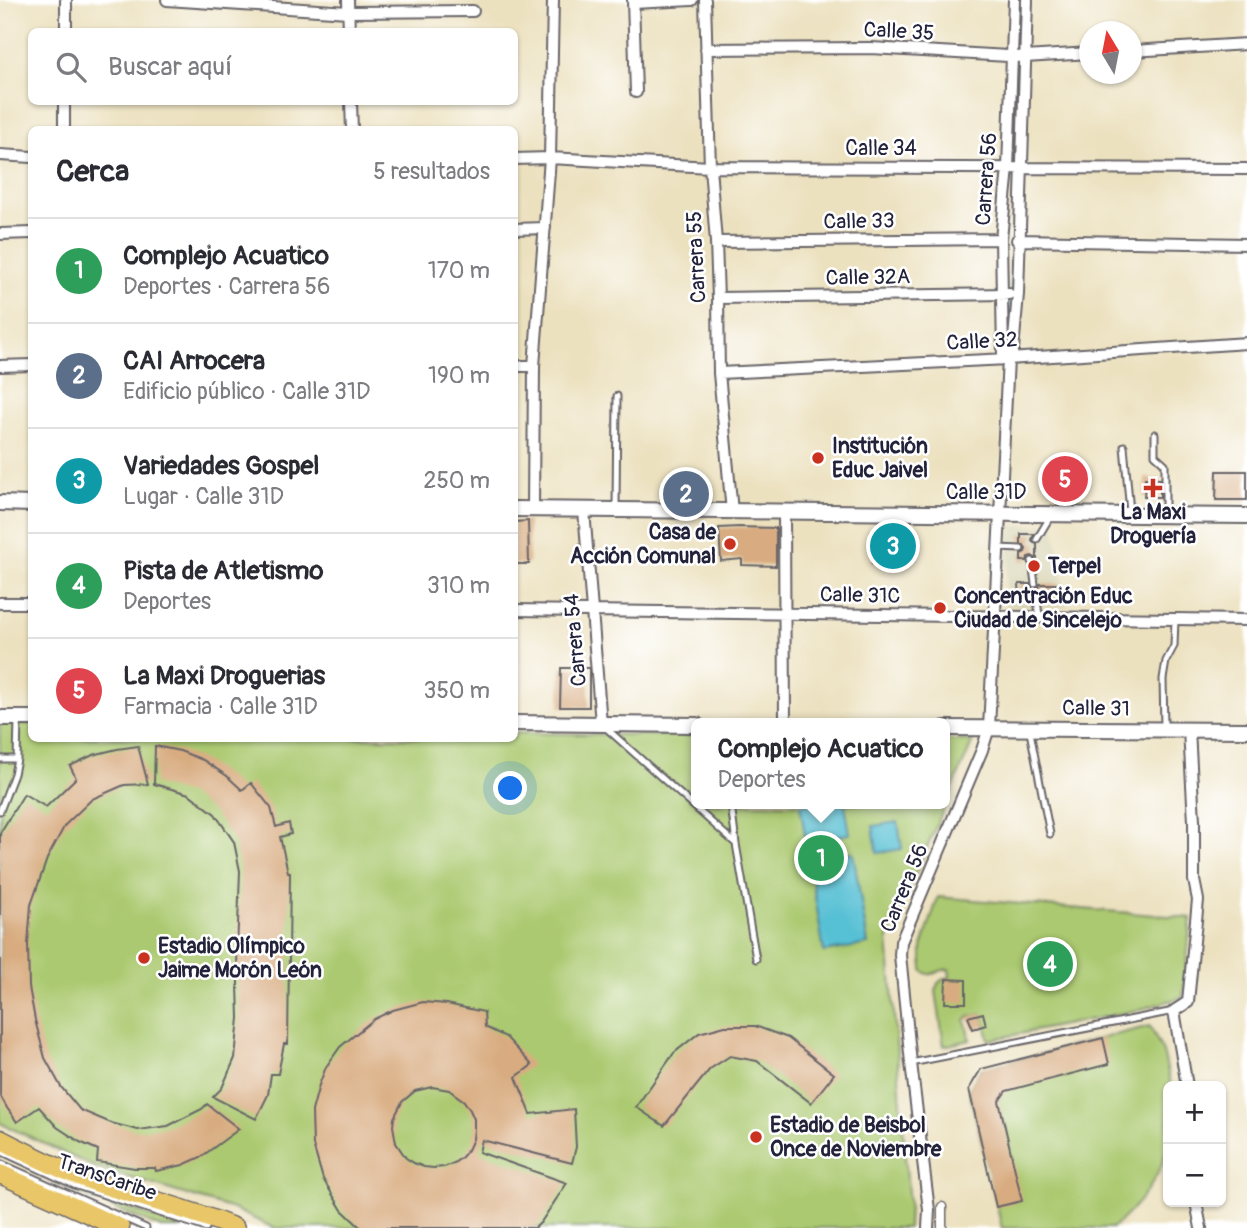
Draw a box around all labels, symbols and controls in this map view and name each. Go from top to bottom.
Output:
street label: Calle 35 [863,16,935,47]
north arrow [1079,21,1142,84]
search box [28,28,518,105]
icon: search [52,48,90,86]
text: Buscar aquí [108,51,232,83]
street label: Carrera 56 [970,132,1003,226]
street label: Calle 34 [845,135,917,162]
text: Cerca [56,153,129,190]
text: 5 resultados [373,157,490,186]
street label: Calle 33 [823,207,895,236]
street label: Carrera 55 [681,210,712,304]
text: Complejo Acuatico [123,240,329,272]
text: 1 [75,256,84,285]
text: 170 m [428,256,490,285]
street label: Calle 32A [825,263,911,292]
text: Deportes · Carrera 56 [123,272,330,301]
street label: Calle 32 [946,326,1018,357]
text: CAI Arrocera [123,345,265,377]
text: 2 [73,361,85,390]
text: 190 m [428,361,490,390]
text: Edificio público · Calle 31D [123,377,370,406]
place label: Institución Educ Jaivel [832,433,928,484]
text: Variedades Gospel [123,450,319,482]
marker: Institución Educ Jaivel [810,450,826,466]
pin: 5 [1042,453,1088,505]
text: 3 [73,466,85,495]
text: 250 m [424,466,490,495]
pin: 2 [663,468,709,520]
street label: Calle 31D [946,479,1026,506]
marker: La Maxi Droguería [1145,480,1161,496]
text: Lugar · Calle 31D [123,482,284,511]
place label: La Maxi Droguería [1110,499,1196,550]
place label: Casa de Acción Comunal [570,519,717,570]
pin: 3 [870,520,916,572]
marker: Casa de Acción Comunal [722,536,738,552]
place label: Terpel [1047,553,1102,580]
text: Pista de Atletismo [123,555,323,587]
marker: Terpel [1026,558,1042,574]
text: 4 [72,571,86,600]
text: 310 m [427,571,490,600]
street label: Calle 31C [820,581,901,610]
place label: Concentración Educ Ciudad de Sincelejo [954,583,1133,634]
text: Deportes [123,587,211,616]
street label: Carrera 54 [558,592,593,687]
marker: Concentración Educ Ciudad de Sincelejo [932,600,948,616]
text: La Maxi Droguerias [123,660,325,692]
text: 5 [73,676,85,705]
text: 350 m [424,676,490,705]
text: Farmacia · Calle 31D [123,692,318,721]
street label: Calle 31 [1062,694,1130,723]
popup [691,718,950,809]
text: Complejo Acuatico [718,733,923,765]
text: Deportes [718,765,806,794]
your location [493,771,527,805]
pin: 1 [798,832,844,884]
street label: Carrera 56 [875,840,934,936]
place label: Estadio Olímpico Jaime Morón León [158,933,322,984]
pin: 4 [1027,938,1073,990]
marker: Estadio Olímpico Jaime Morón León [136,950,152,966]
map controls [1163,1081,1226,1207]
button: + [1163,1081,1226,1144]
place label: Estadio de Beisbol Once de Noviembre [770,1112,942,1163]
marker: Estadio de Beisbol Once de Noviembre [748,1129,764,1145]
button: − [1163,1144,1226,1207]
street label: TransCaribe [54,1148,161,1207]

